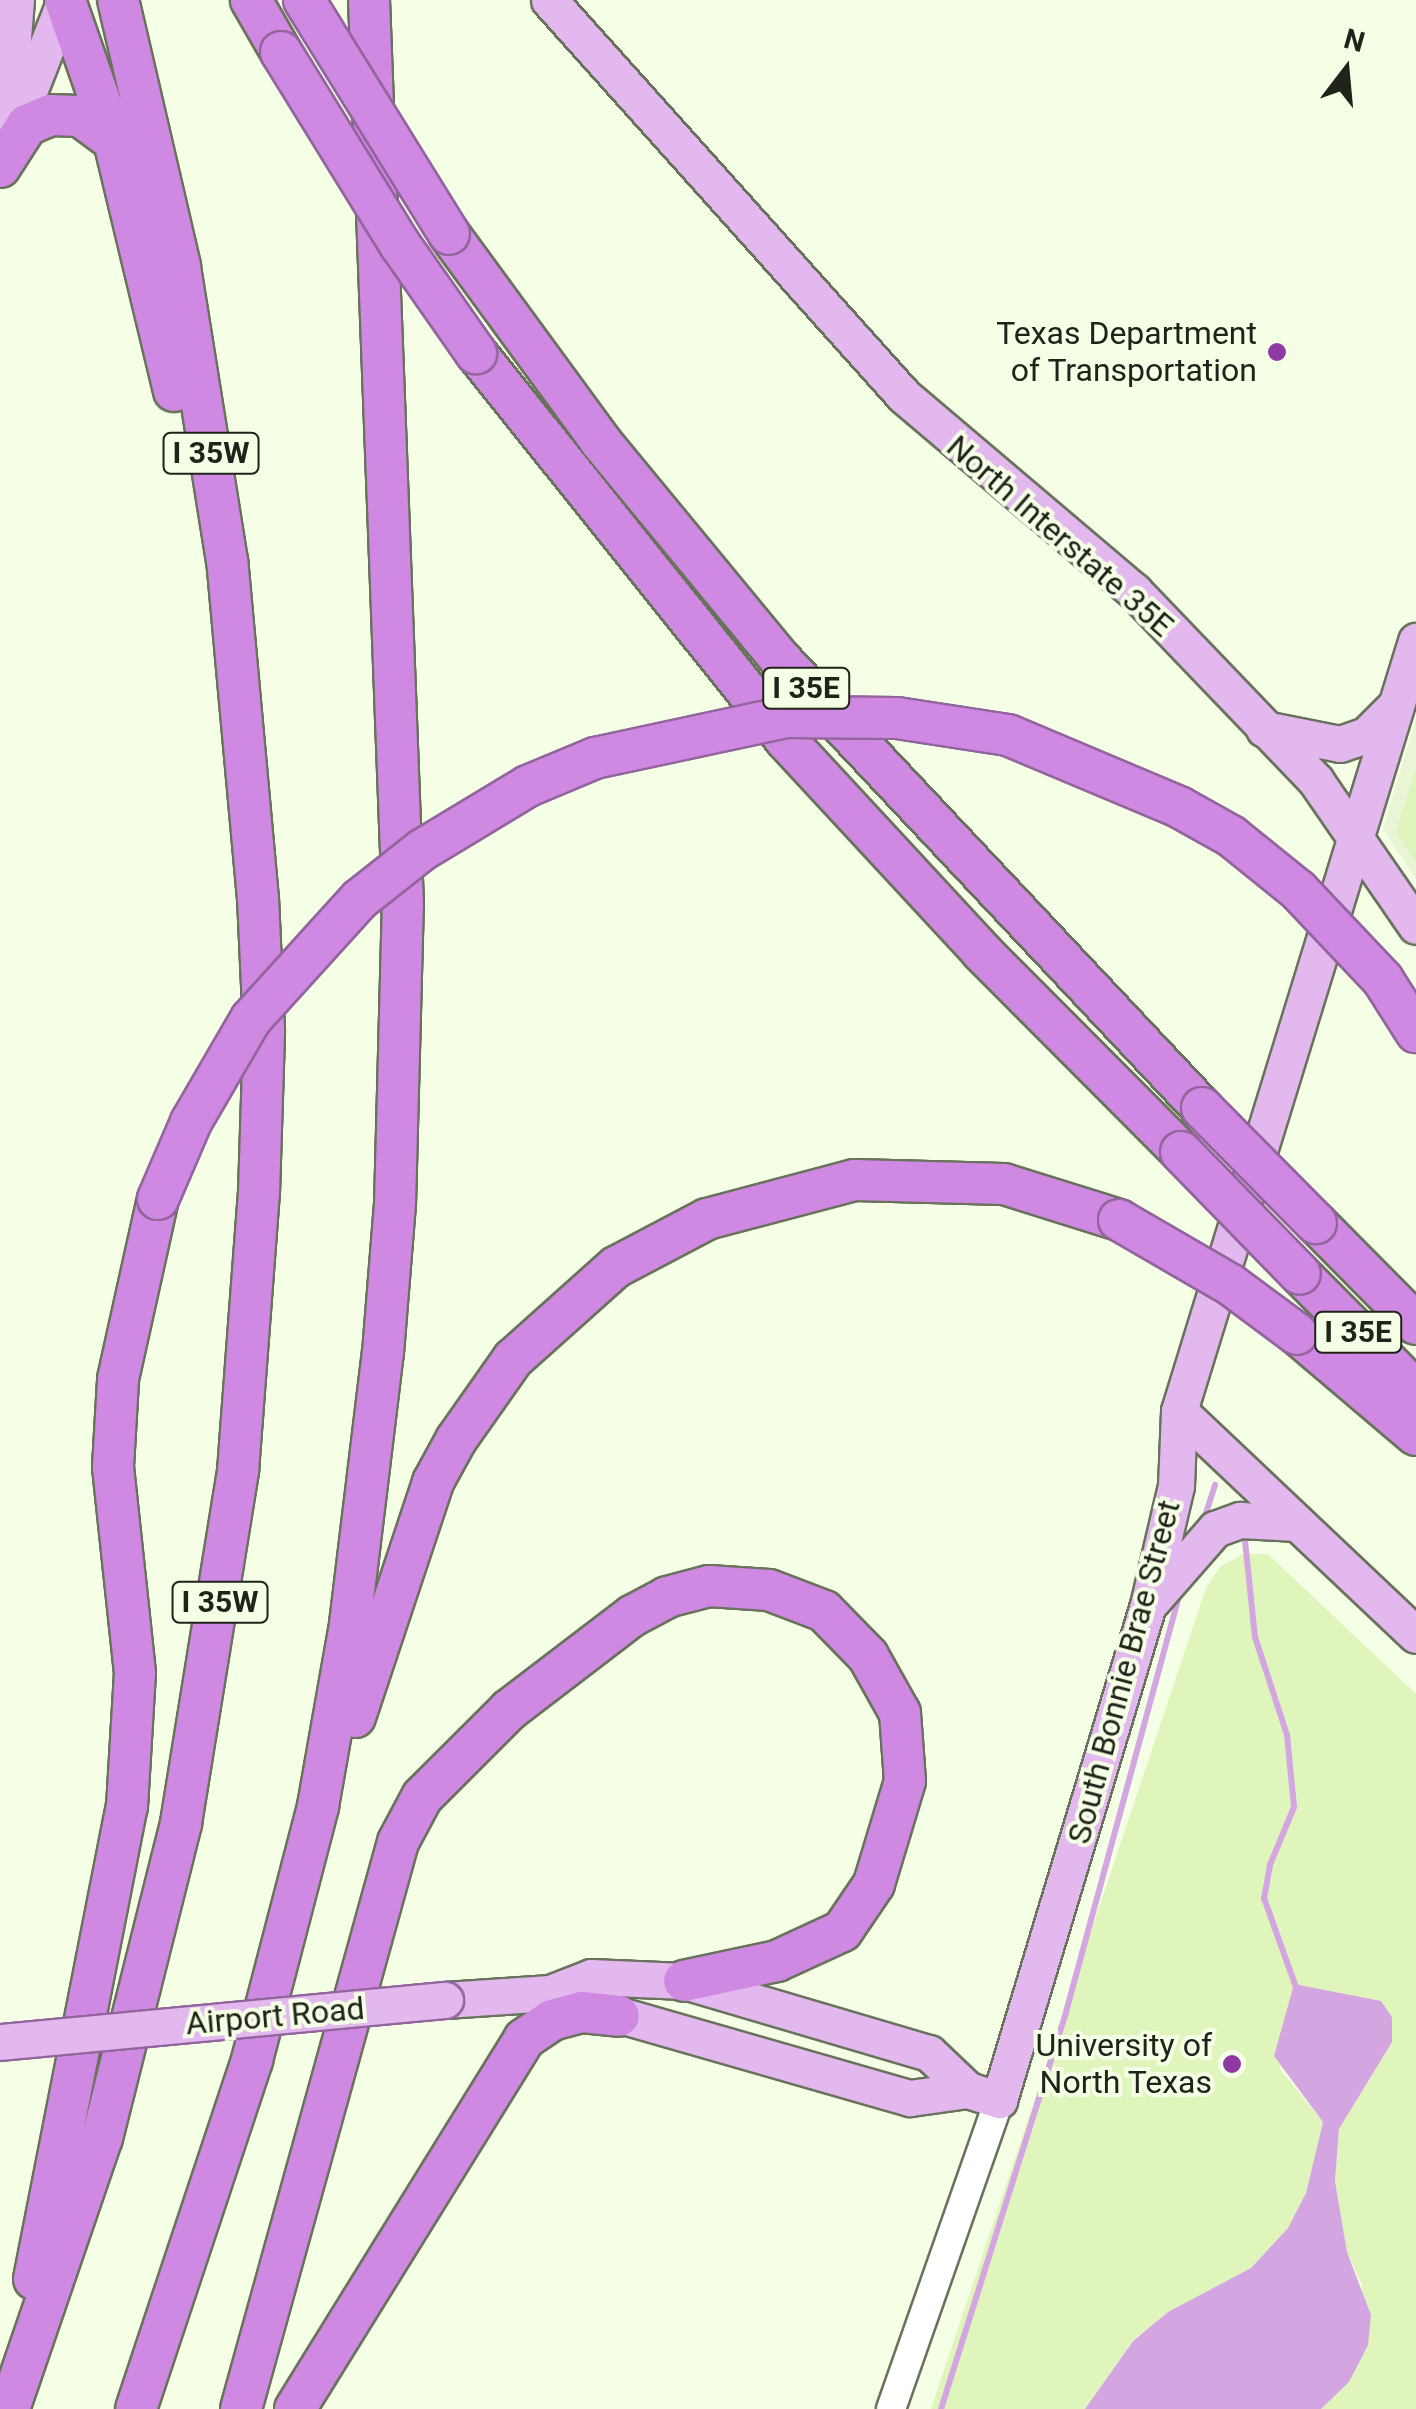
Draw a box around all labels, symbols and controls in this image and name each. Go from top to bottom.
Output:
north arrow [1296,20,1396,120]
text: N [1340,22,1368,59]
place label: Texas Department of Transportation [996,315,1257,390]
marker: Texas Department of Transportation [1266,341,1288,363]
street label: North Interstate 35E [939,427,1181,645]
road number: I 35W [161,428,261,478]
road number: I 35E [761,663,851,713]
road number: I 35E [1313,1307,1403,1357]
street label: South Bonnie Brae Street [1060,1496,1188,1848]
road number: I 35W [170,1577,270,1627]
street label: Airport Road [184,1989,366,2043]
place label: University of North Texas [1035,2027,1212,2102]
marker: University of North Texas [1221,2053,1243,2075]

